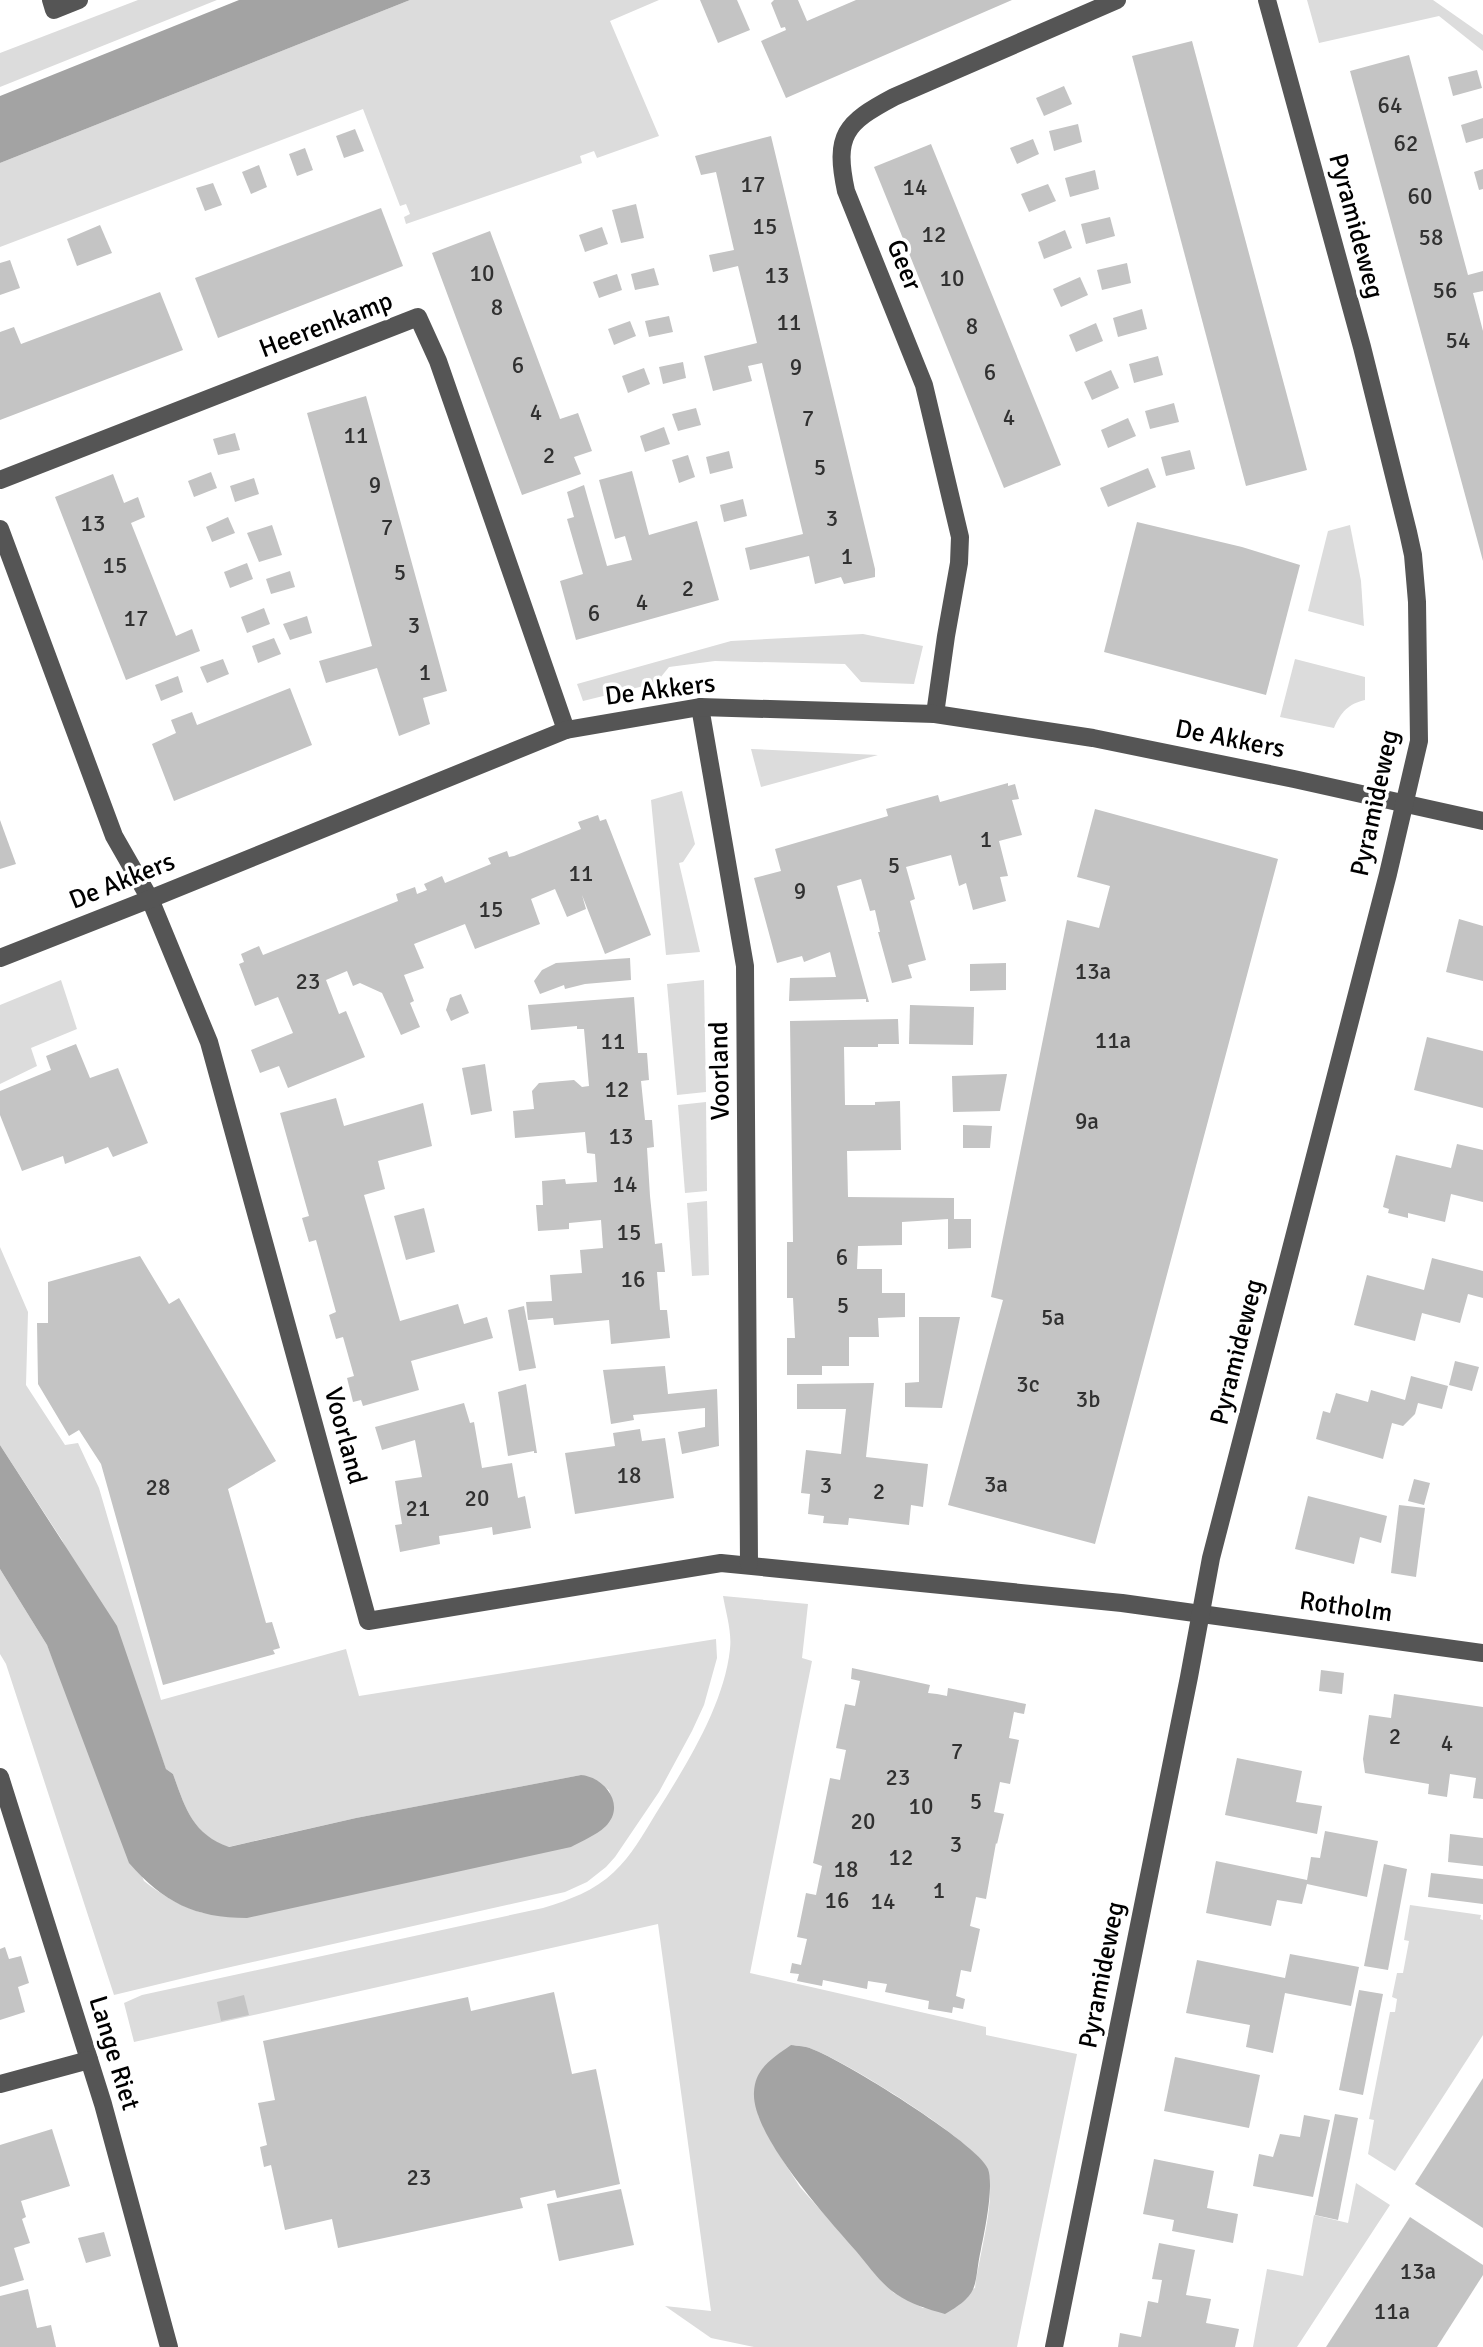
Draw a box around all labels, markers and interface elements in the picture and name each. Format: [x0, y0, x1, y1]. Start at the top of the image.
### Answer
house number: 64 [1378, 91, 1402, 120]
house number: 62 [1394, 129, 1418, 158]
street label: Pyramideweg [1321, 150, 1391, 302]
house number: 17 [741, 170, 765, 199]
house number: 14 [903, 173, 927, 202]
house number: 60 [1408, 182, 1432, 211]
house number: 15 [753, 212, 777, 241]
house number: 12 [922, 220, 946, 249]
house number: 58 [1419, 223, 1443, 252]
street label: Geer [879, 235, 929, 296]
house number: 10 [470, 259, 494, 288]
house number: 13 [765, 261, 789, 290]
house number: 10 [940, 264, 964, 293]
house number: 56 [1433, 276, 1457, 305]
street label: Heerenkamp [255, 285, 397, 365]
house number: 8 [491, 293, 503, 322]
house number: 11 [777, 308, 801, 337]
house number: 8 [966, 312, 978, 341]
house number: 54 [1446, 326, 1470, 355]
house number: 6 [512, 351, 524, 380]
house number: 9 [790, 353, 802, 382]
house number: 6 [984, 358, 996, 387]
house number: 4 [530, 398, 542, 427]
house number: 4 [1003, 403, 1015, 432]
house number: 7 [802, 404, 814, 433]
house number: 11 [344, 421, 368, 450]
house number: 2 [543, 441, 555, 470]
house number: 5 [814, 453, 826, 482]
house number: 9 [369, 471, 381, 500]
house number: 3 [826, 504, 838, 533]
house number: 13 [81, 509, 105, 538]
house number: 7 [381, 513, 393, 542]
house number: 1 [841, 542, 853, 571]
house number: 15 [103, 551, 127, 580]
house number: 5 [394, 558, 406, 587]
house number: 2 [682, 574, 694, 603]
house number: 4 [636, 588, 648, 617]
house number: 6 [588, 599, 600, 628]
house number: 17 [124, 604, 148, 633]
house number: 3 [408, 611, 420, 640]
house number: 1 [419, 658, 431, 687]
street label: De Akkers [603, 667, 717, 713]
street label: De Akkers [1172, 713, 1288, 765]
street label: Pyramideweg [1344, 727, 1406, 879]
house number: 1 [980, 825, 992, 854]
street label: De Akkers [65, 845, 179, 917]
house number: 5 [888, 851, 900, 880]
house number: 11 [569, 859, 593, 888]
house number: 9 [794, 877, 806, 906]
house number: 15 [479, 895, 503, 924]
house number: 13a [1075, 957, 1111, 986]
house number: 23 [296, 967, 320, 996]
street label: Voorland [703, 1021, 737, 1121]
house number: 11a [1095, 1026, 1131, 1055]
house number: 11 [601, 1027, 625, 1056]
house number: 12 [605, 1075, 629, 1104]
house number: 9a [1075, 1107, 1099, 1136]
house number: 13 [609, 1122, 633, 1151]
house number: 14 [613, 1170, 637, 1199]
house number: 15 [617, 1218, 641, 1247]
house number: 6 [836, 1243, 848, 1272]
house number: 16 [621, 1265, 645, 1294]
street label: Pyramideweg [1203, 1276, 1271, 1428]
house number: 5 [837, 1291, 849, 1320]
house number: 5a [1041, 1303, 1065, 1332]
house number: 3c [1016, 1370, 1040, 1399]
street label: Voorland [317, 1384, 373, 1488]
house number: 3b [1076, 1385, 1100, 1414]
house number: 18 [617, 1461, 641, 1490]
house number: 3a [984, 1470, 1008, 1499]
house number: 3 [820, 1471, 832, 1500]
house number: 28 [146, 1473, 170, 1502]
house number: 2 [873, 1477, 885, 1506]
house number: 20 [465, 1484, 489, 1513]
house number: 21 [406, 1494, 430, 1523]
street label: Rotholm [1297, 1585, 1395, 1629]
house number: 2 [1389, 1722, 1401, 1751]
house number: 4 [1441, 1729, 1453, 1758]
house number: 7 [951, 1737, 963, 1766]
house number: 23 [886, 1763, 910, 1792]
house number: 5 [970, 1787, 982, 1816]
house number: 10 [909, 1792, 933, 1821]
house number: 20 [851, 1807, 875, 1836]
house number: 3 [950, 1830, 962, 1859]
house number: 12 [889, 1843, 913, 1872]
house number: 18 [834, 1855, 858, 1884]
house number: 1 [933, 1876, 945, 1905]
house number: 16 [825, 1886, 849, 1915]
house number: 14 [871, 1887, 895, 1916]
street label: Pyramideweg [1072, 1899, 1132, 2051]
street label: Lange Riet [81, 1992, 147, 2114]
house number: 23 [407, 2163, 431, 2192]
house number: 13a [1400, 2257, 1436, 2286]
house number: 11a [1374, 2297, 1410, 2326]

